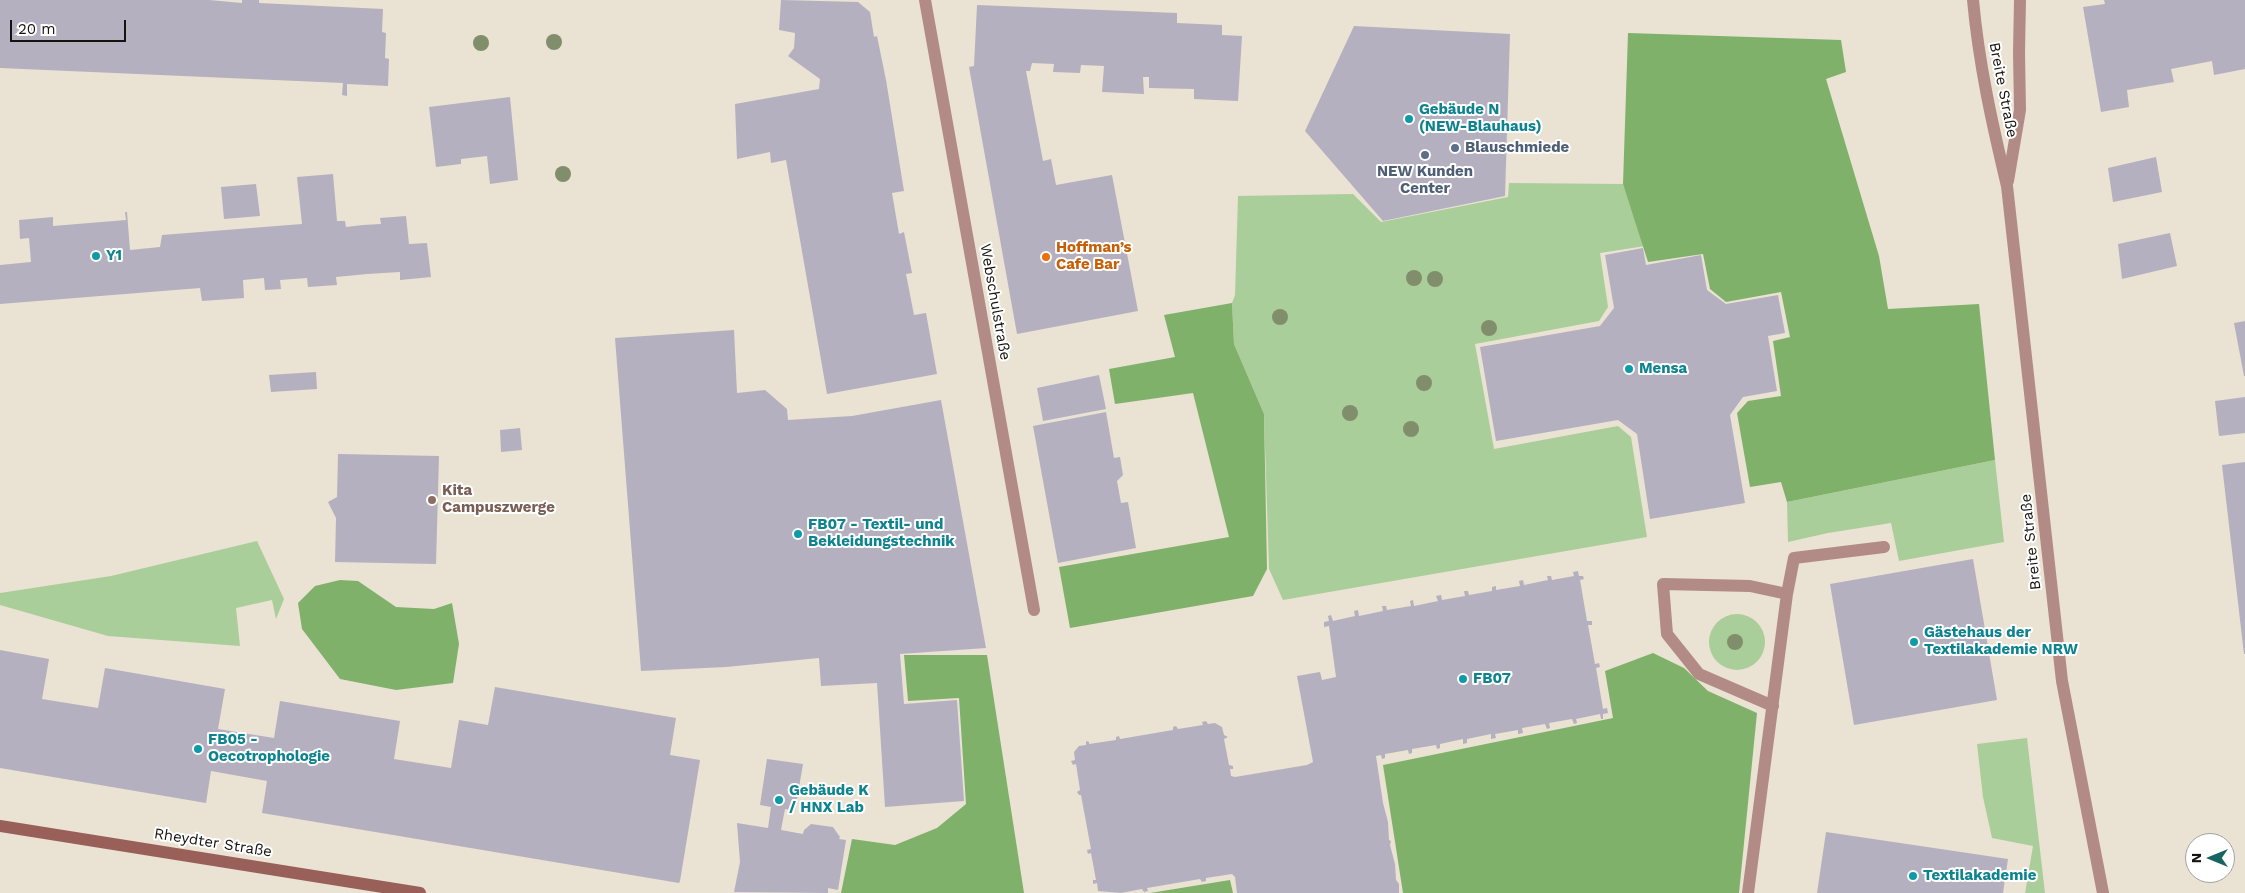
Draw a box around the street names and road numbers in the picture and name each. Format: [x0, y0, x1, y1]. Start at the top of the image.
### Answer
street label: Breite Straße [1985, 41, 2021, 139]
street label: Webschulstraße [976, 242, 1014, 362]
street label: Breite Straße [2017, 493, 2045, 591]
street label: Rheydter Straße [153, 825, 273, 861]

